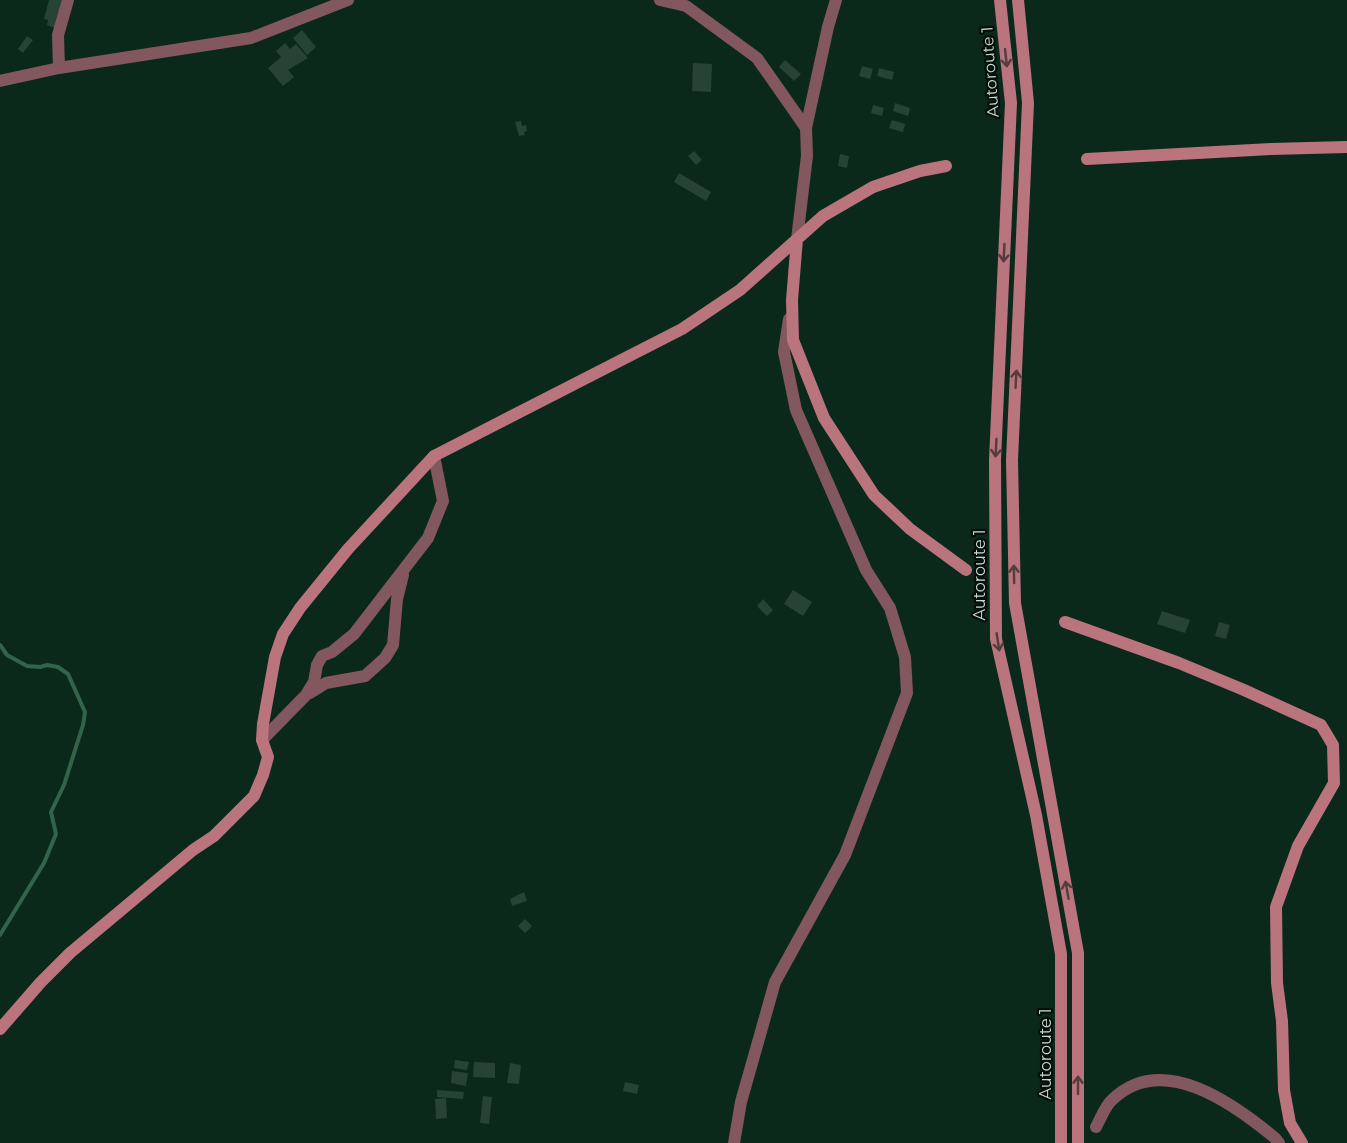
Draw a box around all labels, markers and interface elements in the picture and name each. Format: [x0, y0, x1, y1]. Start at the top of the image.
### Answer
street label: Autoroute 1 [977, 26, 1003, 118]
one-way arrow [1001, 48, 1012, 68]
one-way arrow [999, 242, 1010, 262]
one-way arrow [1010, 370, 1021, 390]
one-way arrow [990, 437, 1001, 457]
street label: Autoroute 1 [970, 529, 989, 621]
one-way arrow [1009, 565, 1020, 585]
one-way arrow [992, 632, 1003, 652]
one-way arrow [1061, 881, 1072, 901]
street label: Autoroute 1 [1036, 1008, 1055, 1100]
one-way arrow [1072, 1075, 1084, 1095]

